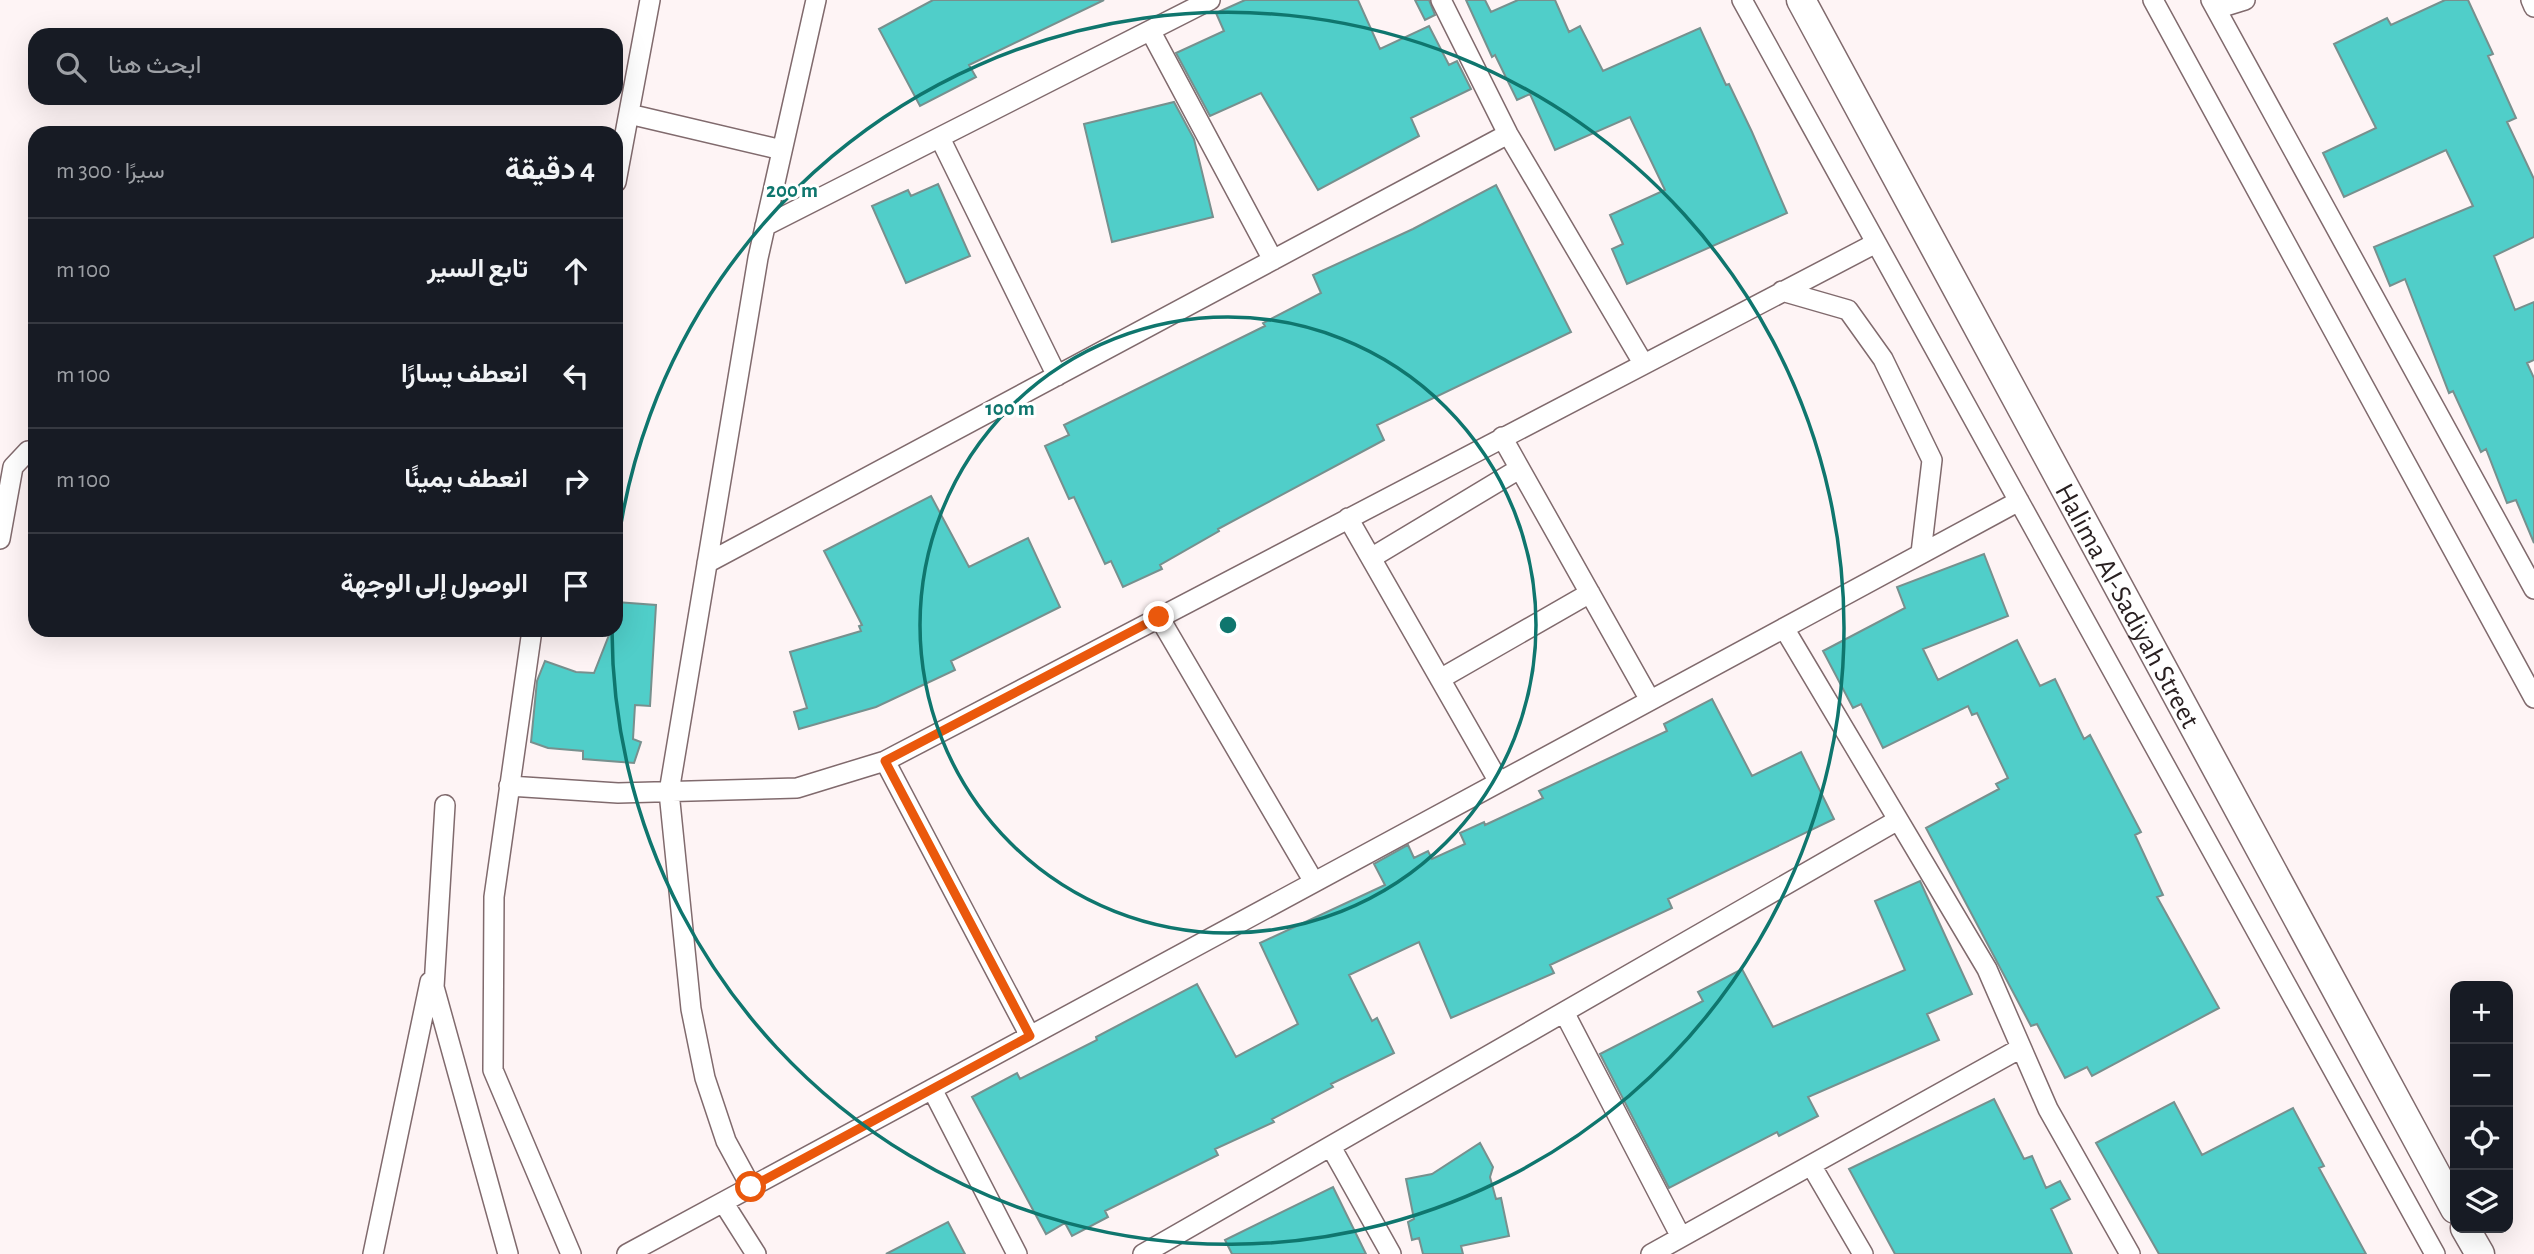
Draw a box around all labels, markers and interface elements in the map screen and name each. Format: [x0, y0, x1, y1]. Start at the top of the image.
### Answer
search box [28, 28, 623, 105]
icon: search [52, 48, 90, 86]
text: ابحث هنا [108, 52, 202, 78]
text: 4 دقيقة [505, 155, 595, 185]
text: سيرًا · 300 m [56, 160, 165, 183]
text: 200 m [766, 180, 818, 201]
icon: ahead [557, 252, 595, 290]
text: تابع السير [427, 256, 528, 282]
text: 100 m [56, 259, 110, 282]
icon: left [557, 357, 595, 395]
text: انعطف يسارًا [401, 361, 528, 387]
text: 100 m [56, 364, 110, 387]
text: 100 m [985, 398, 1035, 419]
icon: right [557, 462, 595, 500]
text: انعطف يمينًا [404, 466, 528, 492]
text: 100 m [56, 469, 110, 492]
street label: Halima Al-Sadiyah Street [2049, 479, 2204, 733]
icon: arrive [557, 567, 595, 605]
text: الوصول إلى الوجهة [340, 571, 528, 597]
route end [1143, 601, 1174, 632]
centre of rings [1216, 613, 1240, 637]
map controls [2450, 981, 2513, 1233]
button: + [2450, 981, 2513, 1044]
button: − [2450, 1044, 2513, 1107]
button: locate [2450, 1107, 2513, 1170]
button: layers [2450, 1170, 2513, 1233]
route start [735, 1171, 766, 1202]

